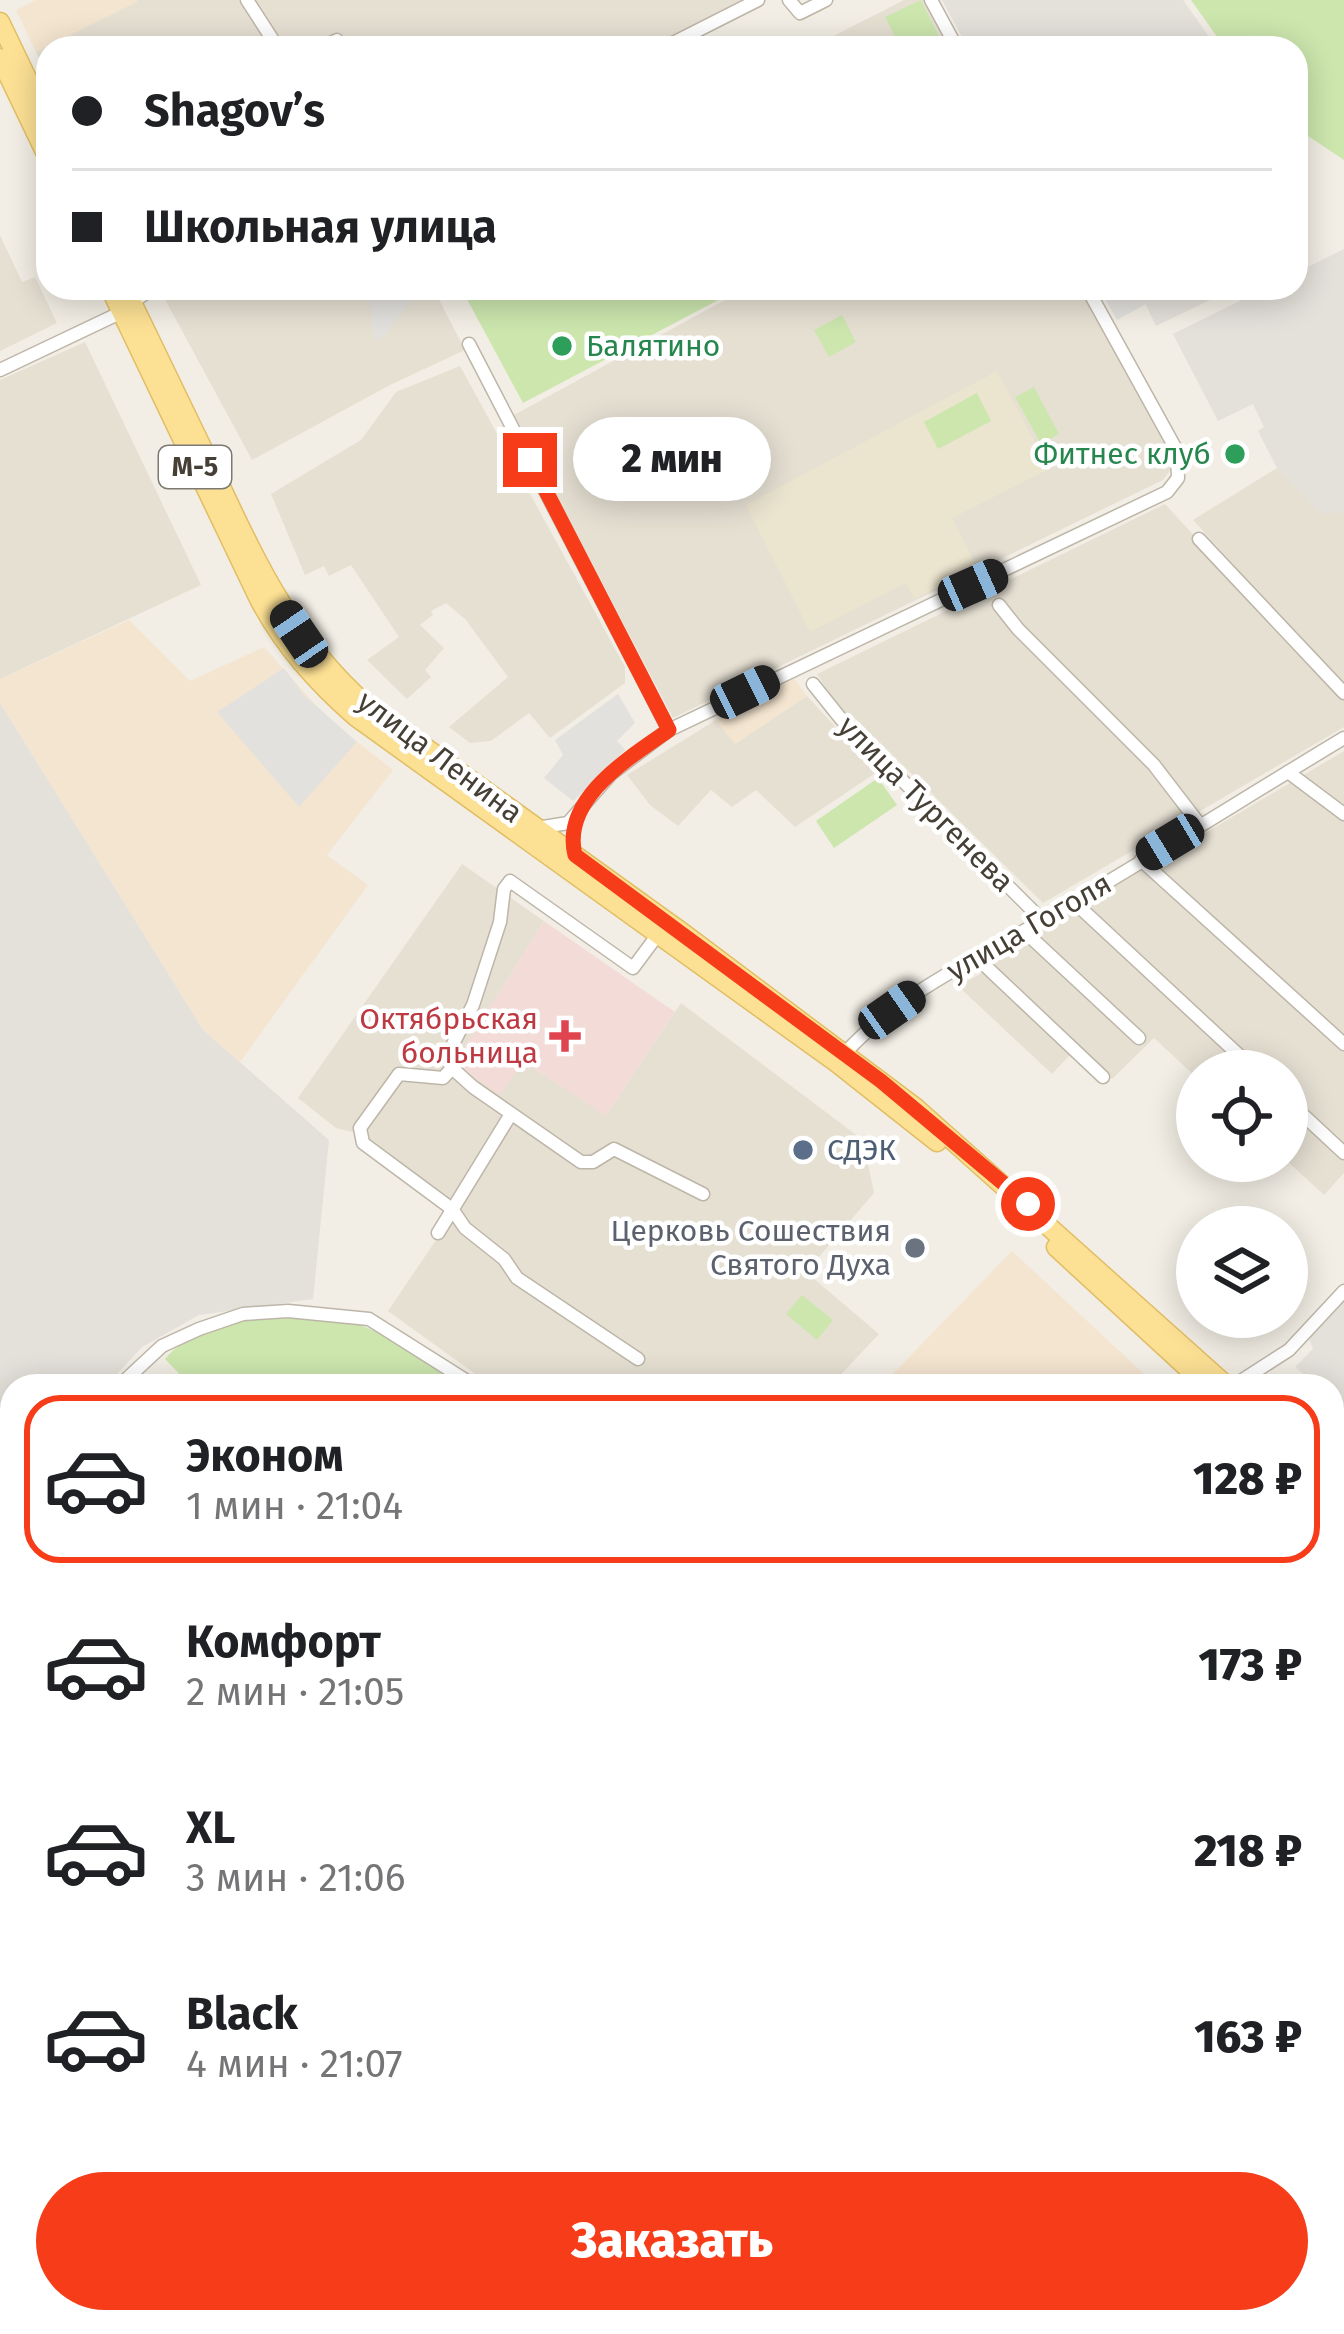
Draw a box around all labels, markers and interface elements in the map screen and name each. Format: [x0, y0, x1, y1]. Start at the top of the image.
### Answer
text: Shagov’s [144, 84, 325, 138]
text: Школьная улица [144, 200, 497, 254]
place label: Балятино [586, 328, 720, 364]
marker: Балятино [549, 333, 575, 359]
callout: 2 мин [572, 418, 770, 502]
route end [503, 433, 557, 487]
text: 2 мин [621, 436, 723, 482]
place label: Фитнес клуб [1033, 436, 1211, 472]
marker: Фитнес клуб [1222, 441, 1248, 467]
road number: М-5 [159, 446, 231, 488]
car [933, 554, 1013, 616]
car [264, 594, 334, 674]
car [705, 660, 785, 724]
street label: улица Ленина [350, 683, 530, 831]
street label: улица Тургенева [831, 709, 1021, 899]
car [1130, 808, 1210, 876]
street label: улица Гоголя [940, 865, 1118, 989]
car [852, 975, 932, 1045]
place label: Октябрьская больница [359, 1001, 538, 1071]
marker: Октябрьская больница [549, 1020, 581, 1052]
map controls [1176, 1050, 1308, 1338]
button: locate [1176, 1050, 1308, 1182]
place label: СДЭК [827, 1132, 896, 1168]
marker: СДЭК [790, 1137, 816, 1163]
route start [1001, 1177, 1055, 1231]
button: layers [1176, 1206, 1308, 1338]
place label: Церковь Сошествия Святого Духа [610, 1213, 891, 1283]
marker: Церковь Сошествия Святого Духа [902, 1235, 928, 1261]
icon: car [42, 1425, 150, 1533]
text: Эконом [186, 1429, 344, 1483]
text: 128 ₽ [1193, 1452, 1302, 1506]
text: 1 мин · 21:04 [186, 1483, 403, 1529]
icon: car [42, 1611, 150, 1719]
text: Комфорт [186, 1615, 381, 1669]
text: 173 ₽ [1198, 1638, 1302, 1692]
text: 2 мин · 21:05 [186, 1669, 404, 1715]
icon: car [42, 1797, 150, 1905]
text: XL [186, 1801, 235, 1855]
text: 218 ₽ [1194, 1824, 1302, 1878]
text: 3 мин · 21:06 [186, 1855, 406, 1901]
icon: car [42, 1983, 150, 2091]
text: Black [186, 1987, 298, 2041]
text: 163 ₽ [1194, 2010, 1302, 2064]
text: 4 мин · 21:07 [186, 2041, 403, 2087]
button: Заказать [36, 2172, 1308, 2310]

